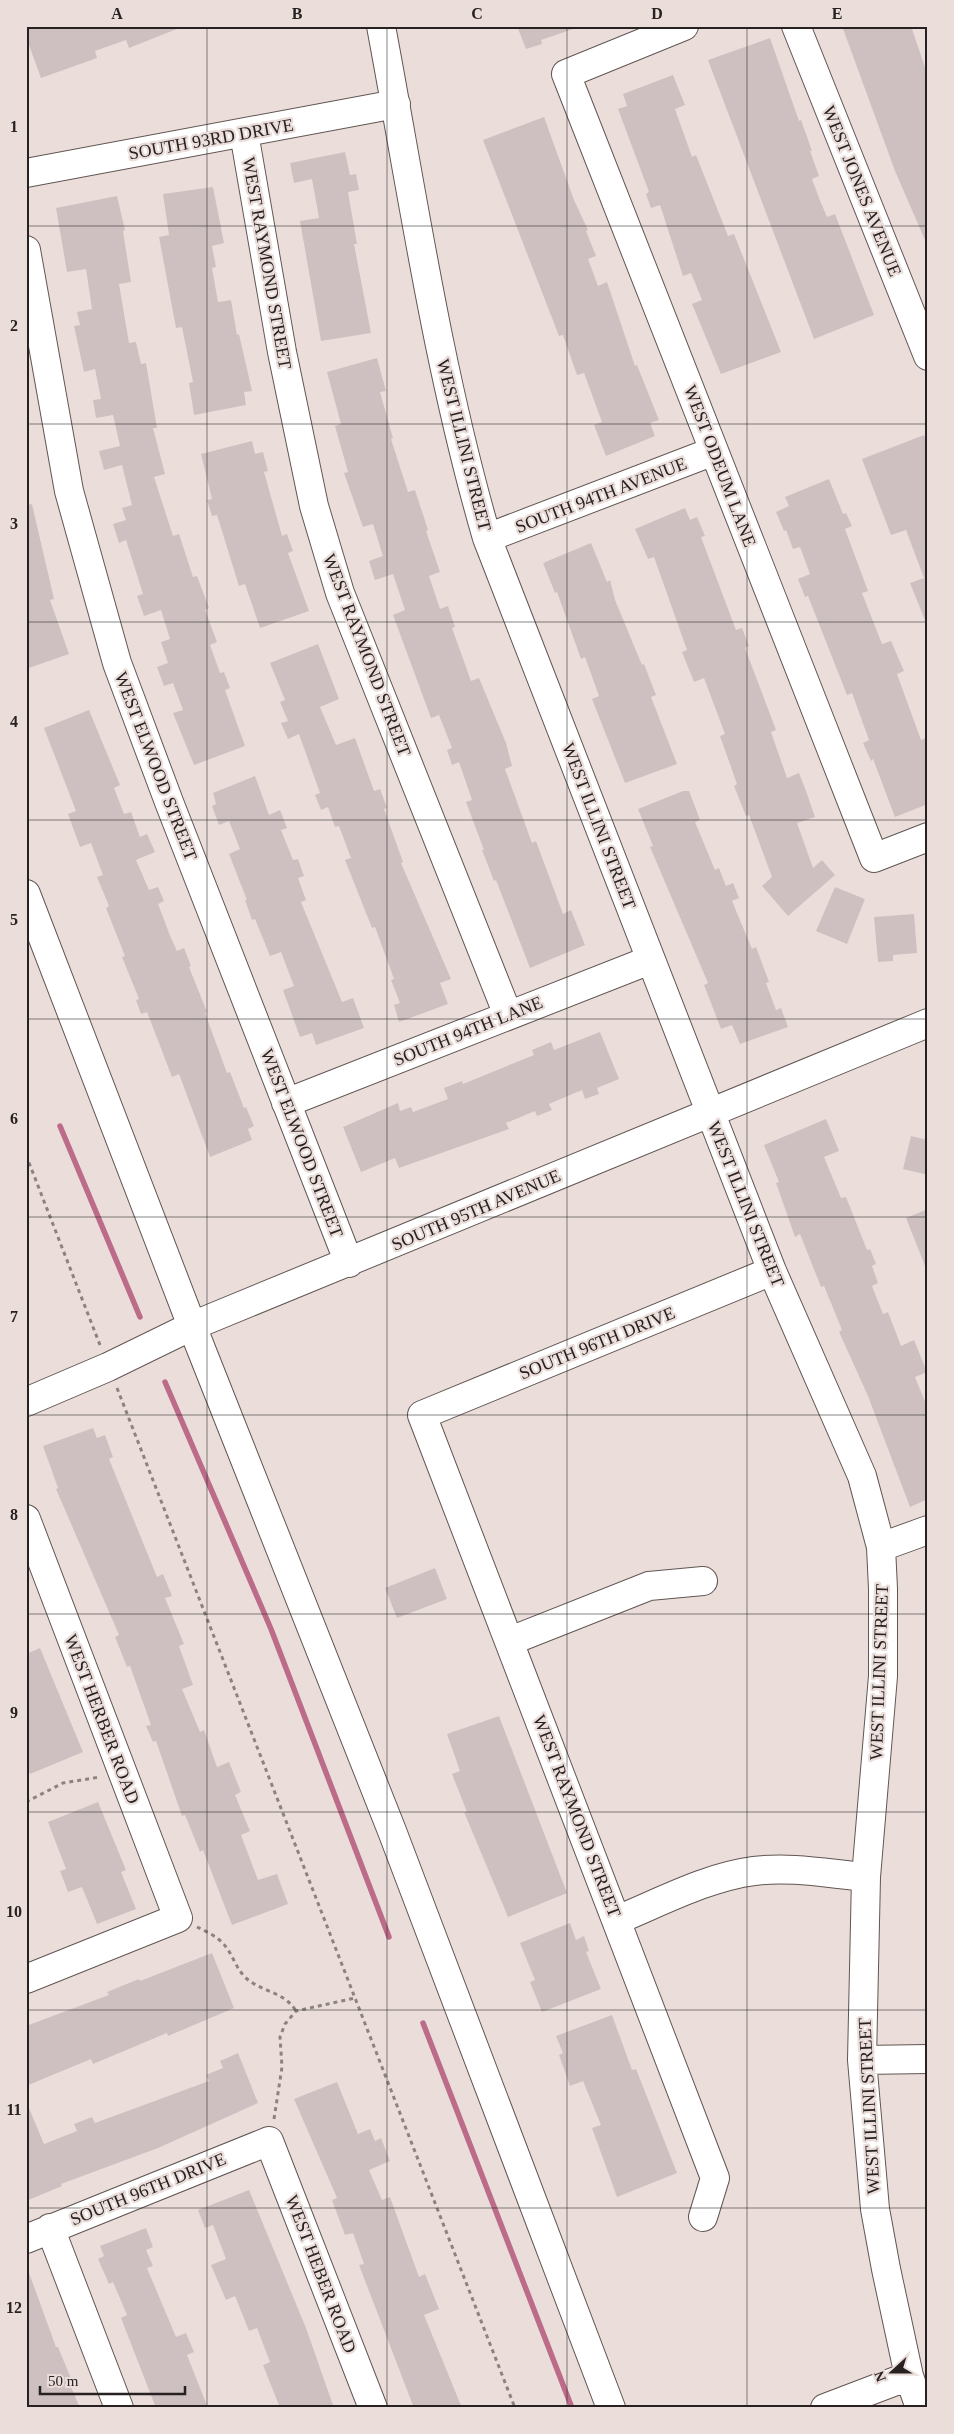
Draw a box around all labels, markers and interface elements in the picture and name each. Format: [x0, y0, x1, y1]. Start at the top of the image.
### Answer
text: A [111, 5, 123, 22]
text: B [292, 5, 303, 22]
text: C [471, 5, 483, 22]
text: D [651, 5, 663, 22]
text: E [832, 5, 842, 22]
street label: WEST JONES AVENUE [819, 103, 905, 279]
street label: SOUTH 93RD DRIVE [127, 115, 295, 163]
text: 1 [10, 118, 18, 135]
street label: WEST RAYMOND STREET [238, 155, 296, 371]
text: 2 [10, 317, 18, 334]
street label: WEST ILLINI STREET [433, 357, 495, 533]
street label: WEST ODEUM LANE [680, 382, 760, 550]
street label: SOUTH 94TH AVENUE [513, 453, 689, 537]
text: 3 [10, 515, 18, 532]
street label: WEST RAYMOND STREET [319, 551, 415, 759]
street label: WEST ELWOOD STREET [111, 669, 201, 863]
text: 4 [10, 713, 18, 730]
street label: WEST ILLINI STREET [558, 740, 640, 912]
text: 5 [10, 911, 18, 928]
street label: SOUTH 94TH LANE [391, 992, 545, 1070]
street label: WEST ELWOOD STREET [257, 1046, 347, 1240]
text: 6 [10, 1110, 18, 1127]
street label: WEST ILLINI STREET [704, 1118, 788, 1290]
street label: SOUTH 95TH AVENUE [388, 1165, 564, 1255]
street label: SOUTH 96TH DRIVE [516, 1303, 678, 1383]
text: 7 [10, 1308, 18, 1325]
text: 8 [10, 1506, 18, 1523]
street label: WEST ILLINI STREET [866, 1583, 892, 1761]
street label: WEST HERBER ROAD [60, 1632, 144, 1806]
text: 9 [10, 1704, 18, 1721]
street label: WEST RAYMOND STREET [529, 1712, 625, 1920]
text: 10 [6, 1903, 22, 1920]
street label: WEST ILLINI STREET [854, 2017, 884, 2195]
text: 11 [6, 2101, 22, 2118]
street label: SOUTH 96TH DRIVE [67, 2149, 229, 2229]
street label: WEST HEBER ROAD [282, 2192, 360, 2356]
text: 12 [6, 2299, 22, 2316]
north arrow [866, 2346, 916, 2396]
scale bar [40, 2364, 185, 2396]
text: N [872, 2369, 889, 2384]
text: 50 m [48, 2373, 79, 2389]

